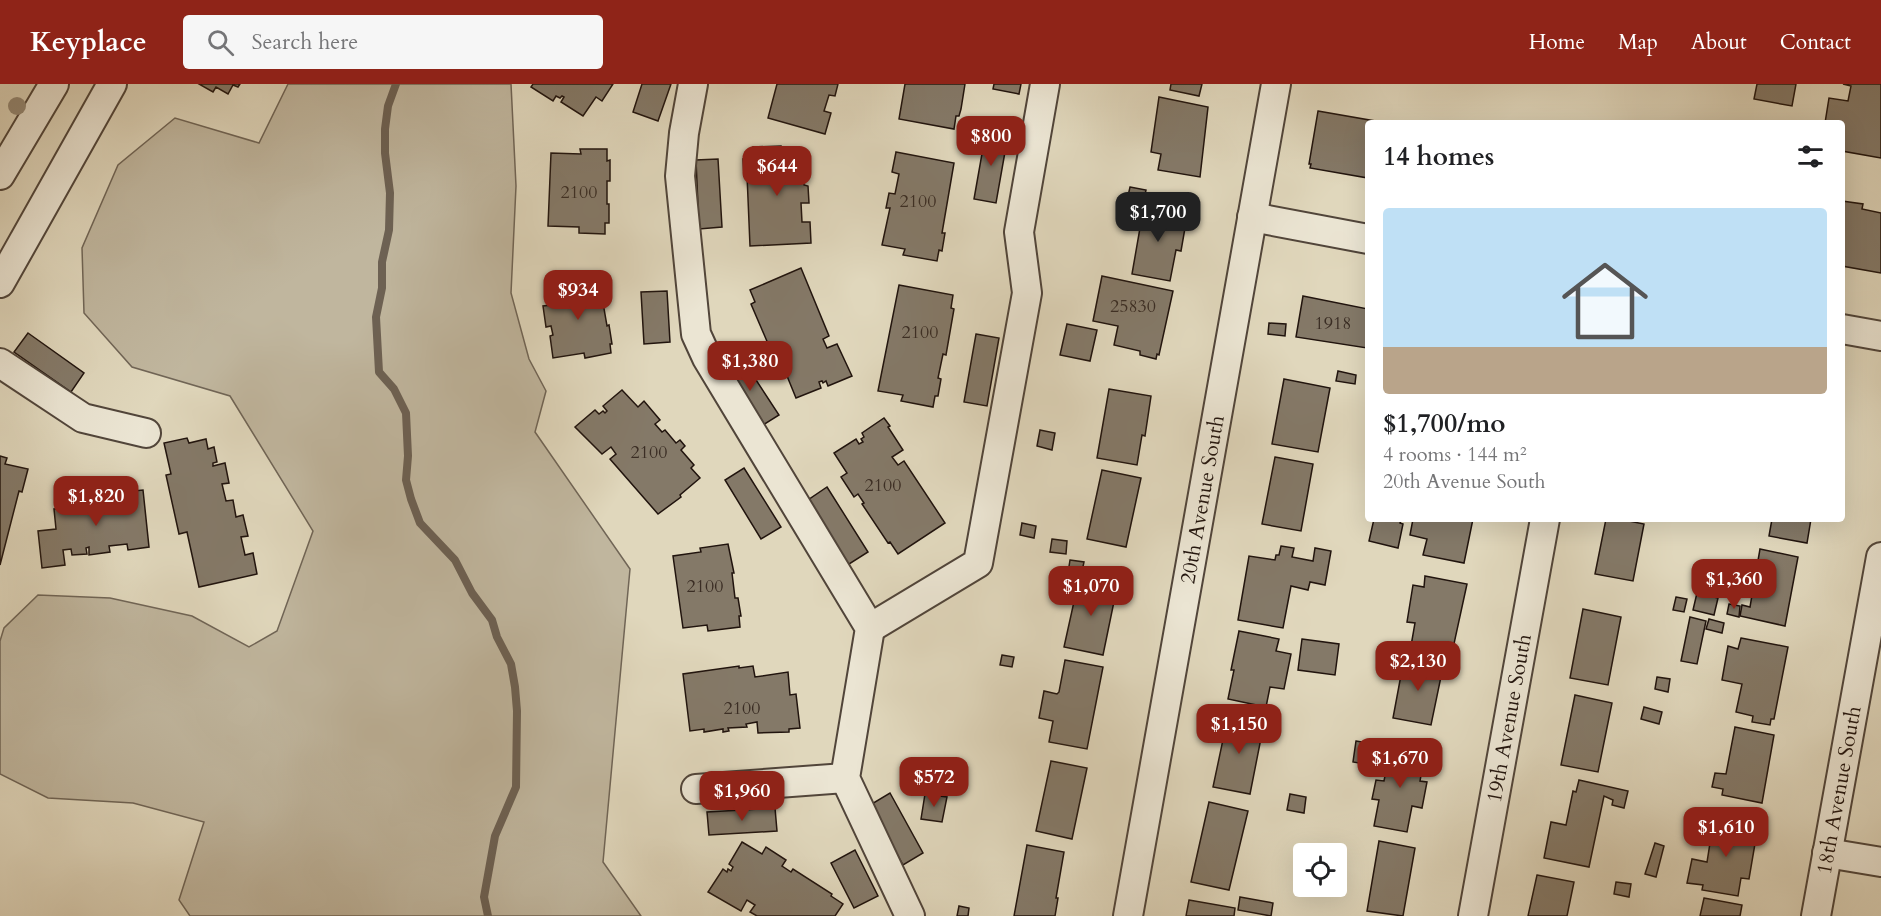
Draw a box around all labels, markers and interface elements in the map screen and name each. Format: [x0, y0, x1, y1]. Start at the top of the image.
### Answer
search box [183, 15, 603, 69]
text: Keyplace [30, 23, 147, 61]
icon: search [204, 26, 237, 59]
text: Search here [252, 27, 358, 57]
text: Home [1529, 28, 1585, 57]
text: Map [1618, 28, 1658, 57]
text: About [1691, 28, 1747, 57]
text: Contact [1780, 28, 1851, 57]
pin: $800 [955, 116, 1027, 167]
text: $800 [971, 122, 1011, 149]
text: 14 homes [1383, 139, 1494, 174]
icon: filters [1794, 140, 1827, 173]
pin: $644 [741, 146, 813, 197]
text: $644 [757, 152, 797, 179]
house number: 2100 [561, 180, 597, 205]
house number: 2100 [900, 189, 936, 214]
pin: $1,700 [1109, 192, 1207, 243]
text: $1,700 [1129, 198, 1187, 225]
icon: home [1551, 247, 1659, 355]
pin: $934 [542, 270, 614, 321]
text: $934 [558, 276, 598, 303]
house number: 25830 [1110, 294, 1156, 319]
house number: 1918 [1315, 311, 1351, 336]
house number: 2100 [902, 320, 938, 345]
pin: $1,380 [701, 341, 799, 392]
text: $1,380 [721, 347, 779, 374]
text: $1,700/mo [1383, 406, 1506, 441]
street label: 20th Avenue South [1173, 413, 1232, 586]
house number: 2100 [631, 440, 667, 465]
text: 4 rooms · 144 m² [1383, 441, 1527, 468]
text: 20th Avenue South [1383, 468, 1545, 495]
house number: 2100 [865, 473, 901, 498]
pin: $1,820 [47, 476, 145, 527]
text: $1,820 [67, 482, 125, 509]
pin: $1,360 [1685, 559, 1783, 610]
text: $1,360 [1705, 565, 1763, 592]
pin: $1,070 [1042, 566, 1140, 617]
text: $1,070 [1062, 572, 1120, 599]
house number: 2100 [687, 574, 723, 599]
street label: 19th Avenue South [1480, 631, 1539, 805]
pin: $2,130 [1369, 641, 1467, 692]
text: $2,130 [1389, 647, 1447, 674]
house number: 2100 [724, 696, 760, 721]
street label: 18th Avenue South [1810, 703, 1869, 877]
pin: $1,150 [1190, 704, 1288, 755]
text: $1,150 [1210, 710, 1268, 737]
pin: $1,670 [1351, 738, 1449, 789]
text: $1,670 [1371, 744, 1429, 771]
pin: $572 [898, 757, 970, 808]
text: $572 [914, 763, 954, 790]
pin: $1,960 [693, 771, 791, 822]
text: $1,960 [713, 777, 771, 804]
pin: $1,610 [1677, 807, 1775, 858]
text: $1,610 [1697, 813, 1755, 840]
map controls [1293, 843, 1347, 897]
button: locate [1293, 843, 1347, 897]

